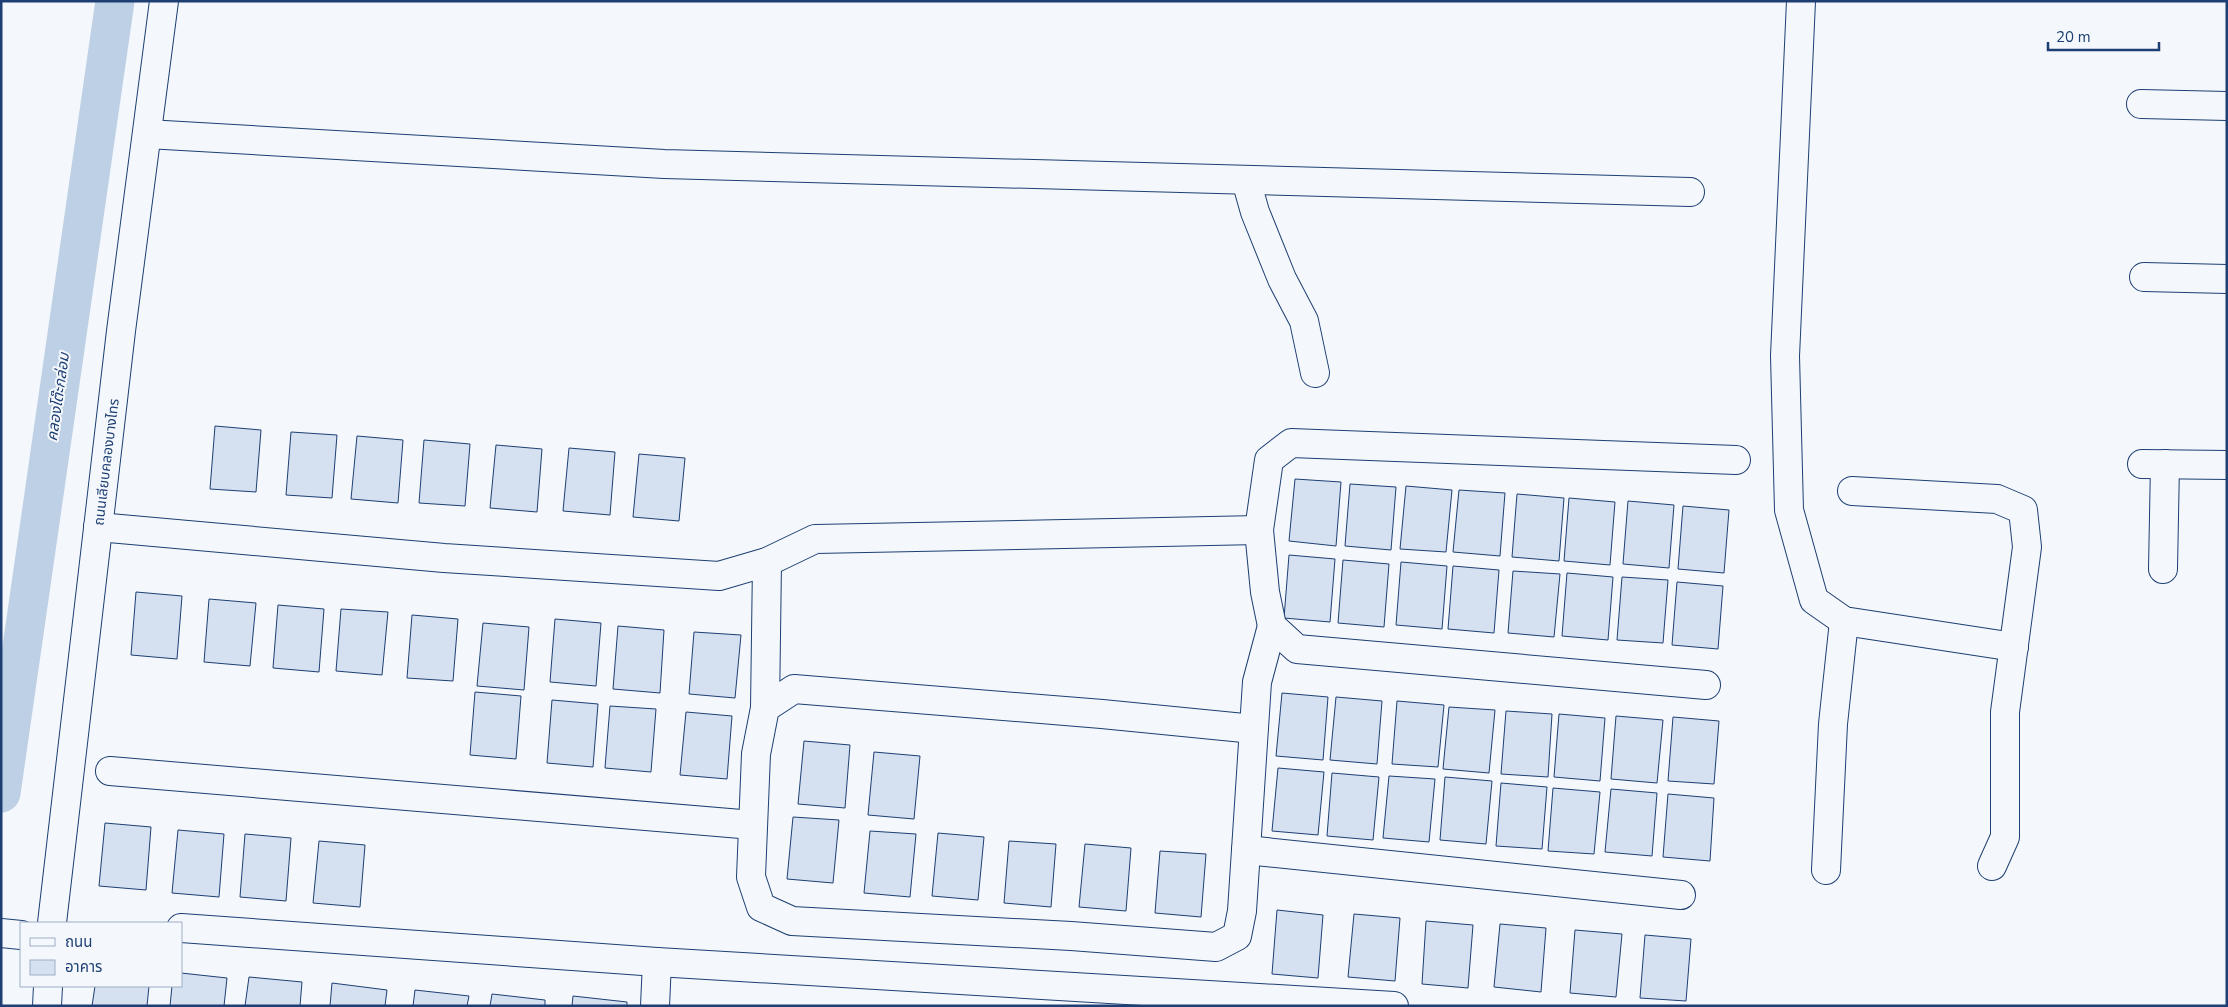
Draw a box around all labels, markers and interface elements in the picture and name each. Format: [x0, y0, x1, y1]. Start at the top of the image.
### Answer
scale bar [2048, 20, 2159, 52]
text: 20 m [2056, 27, 2091, 47]
water label: คลองโต๊ะกล่อม [42, 350, 74, 442]
street label: ถนนเลียบคลองบางไทร [89, 397, 124, 527]
legend [20, 922, 182, 987]
text: ถนน [65, 932, 92, 952]
text: อาคาร [65, 957, 102, 977]

